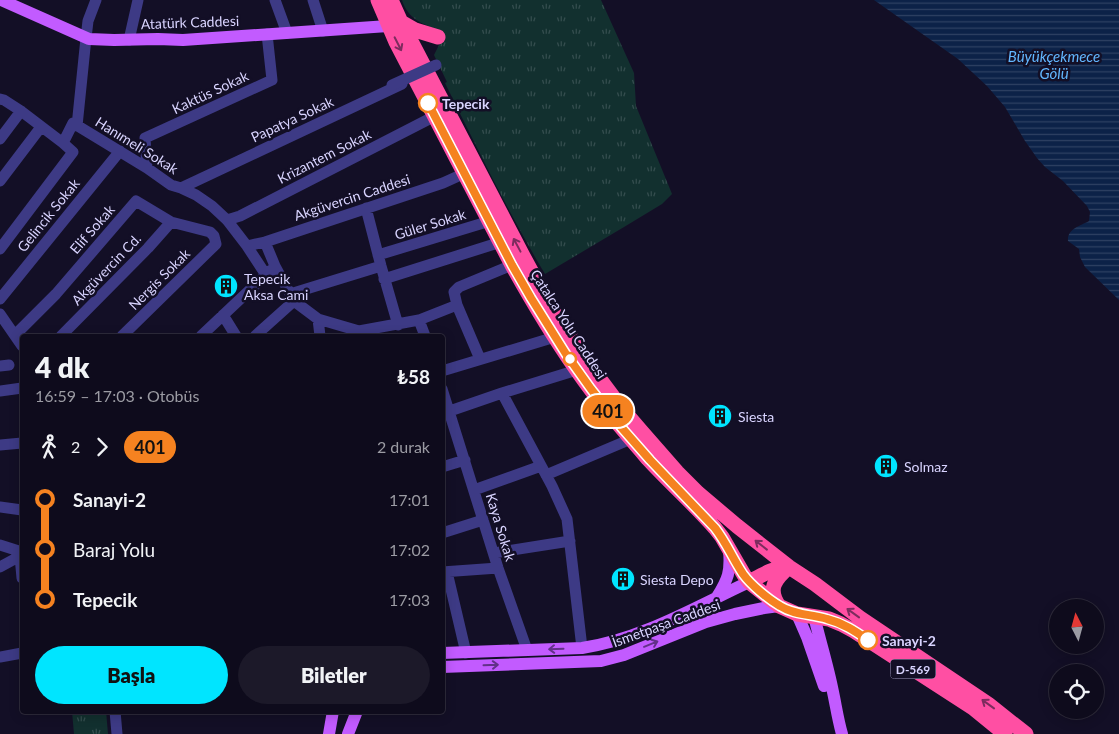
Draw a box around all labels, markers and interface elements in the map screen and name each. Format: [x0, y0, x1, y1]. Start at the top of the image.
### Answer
street label: Atatürk Caddesi [141, 12, 239, 32]
one-way arrow [393, 37, 403, 52]
water label: Büyükçekmece Gölü [1008, 47, 1100, 82]
street label: Kaktüs Sokak [169, 67, 252, 117]
street label: Papatya Sokak [248, 92, 337, 146]
marker: Tepecik [418, 93, 438, 113]
place label: Tepecik [442, 95, 490, 112]
street label: Hanımeli Sokak [92, 113, 182, 178]
street label: Krizantem Sokak [274, 125, 374, 187]
street label: Akgüvercin Caddesi [292, 170, 412, 224]
street label: Gelincik Sokak [13, 174, 83, 255]
street label: Elif Sokak [66, 200, 119, 257]
street label: Güler Sokak [392, 205, 469, 243]
street label: Akgüvercin Cd. [68, 230, 144, 308]
one-way arrow [512, 238, 522, 253]
street label: Nergis Sokak [125, 244, 194, 313]
street label: Çatalca Yolu Caddesi [527, 266, 611, 382]
place label: Tepecik Aksa Cami [244, 270, 308, 303]
building icon: Tepecik Aksa Cami [213, 273, 239, 299]
text: 4 dk [35, 350, 89, 384]
unlabelled marker [563, 352, 577, 366]
text: ₺58 [397, 365, 430, 388]
text: 16:59 – 17:03 · Otobüs [35, 386, 199, 405]
line badge: 401 [579, 395, 637, 427]
text: 401 [592, 400, 624, 422]
building icon: Siesta [707, 403, 733, 429]
place label: Siesta [738, 408, 774, 425]
icon: walk [35, 433, 63, 461]
icon: forward [88, 433, 116, 461]
text: 401 [134, 436, 166, 458]
text: 2 [71, 437, 80, 456]
text: 2 durak [377, 437, 430, 456]
building icon: Solmaz [873, 453, 899, 479]
place label: Solmaz [904, 458, 948, 475]
text: Sanayi-2 [73, 488, 146, 511]
text: 17:01 [389, 490, 430, 509]
street label: Kaya Sokak [483, 491, 520, 564]
text: Baraj Yolu [73, 538, 155, 561]
text: 17:02 [389, 540, 430, 559]
one-way arrow [755, 540, 768, 551]
building icon: Siesta Depo [610, 566, 636, 592]
place label: Siesta Depo [640, 571, 714, 588]
text: Tepecik [73, 588, 137, 611]
text: 17:03 [389, 590, 430, 609]
street label: İsmetpaşa Caddesi [610, 596, 722, 650]
north arrow [1049, 599, 1104, 654]
map controls [1049, 599, 1104, 719]
one-way arrow [847, 607, 860, 618]
marker: Sanayi-2 [858, 630, 878, 650]
place label: Sanayi-2 [882, 632, 936, 649]
one-way arrow [643, 639, 658, 649]
one-way arrow [548, 644, 564, 654]
button: Başla [35, 646, 228, 704]
button: Biletler [238, 646, 430, 704]
one-way arrow [482, 660, 499, 670]
road number: D-569 [890, 660, 936, 679]
button: locate [1049, 664, 1104, 719]
one-way arrow [982, 698, 995, 709]

